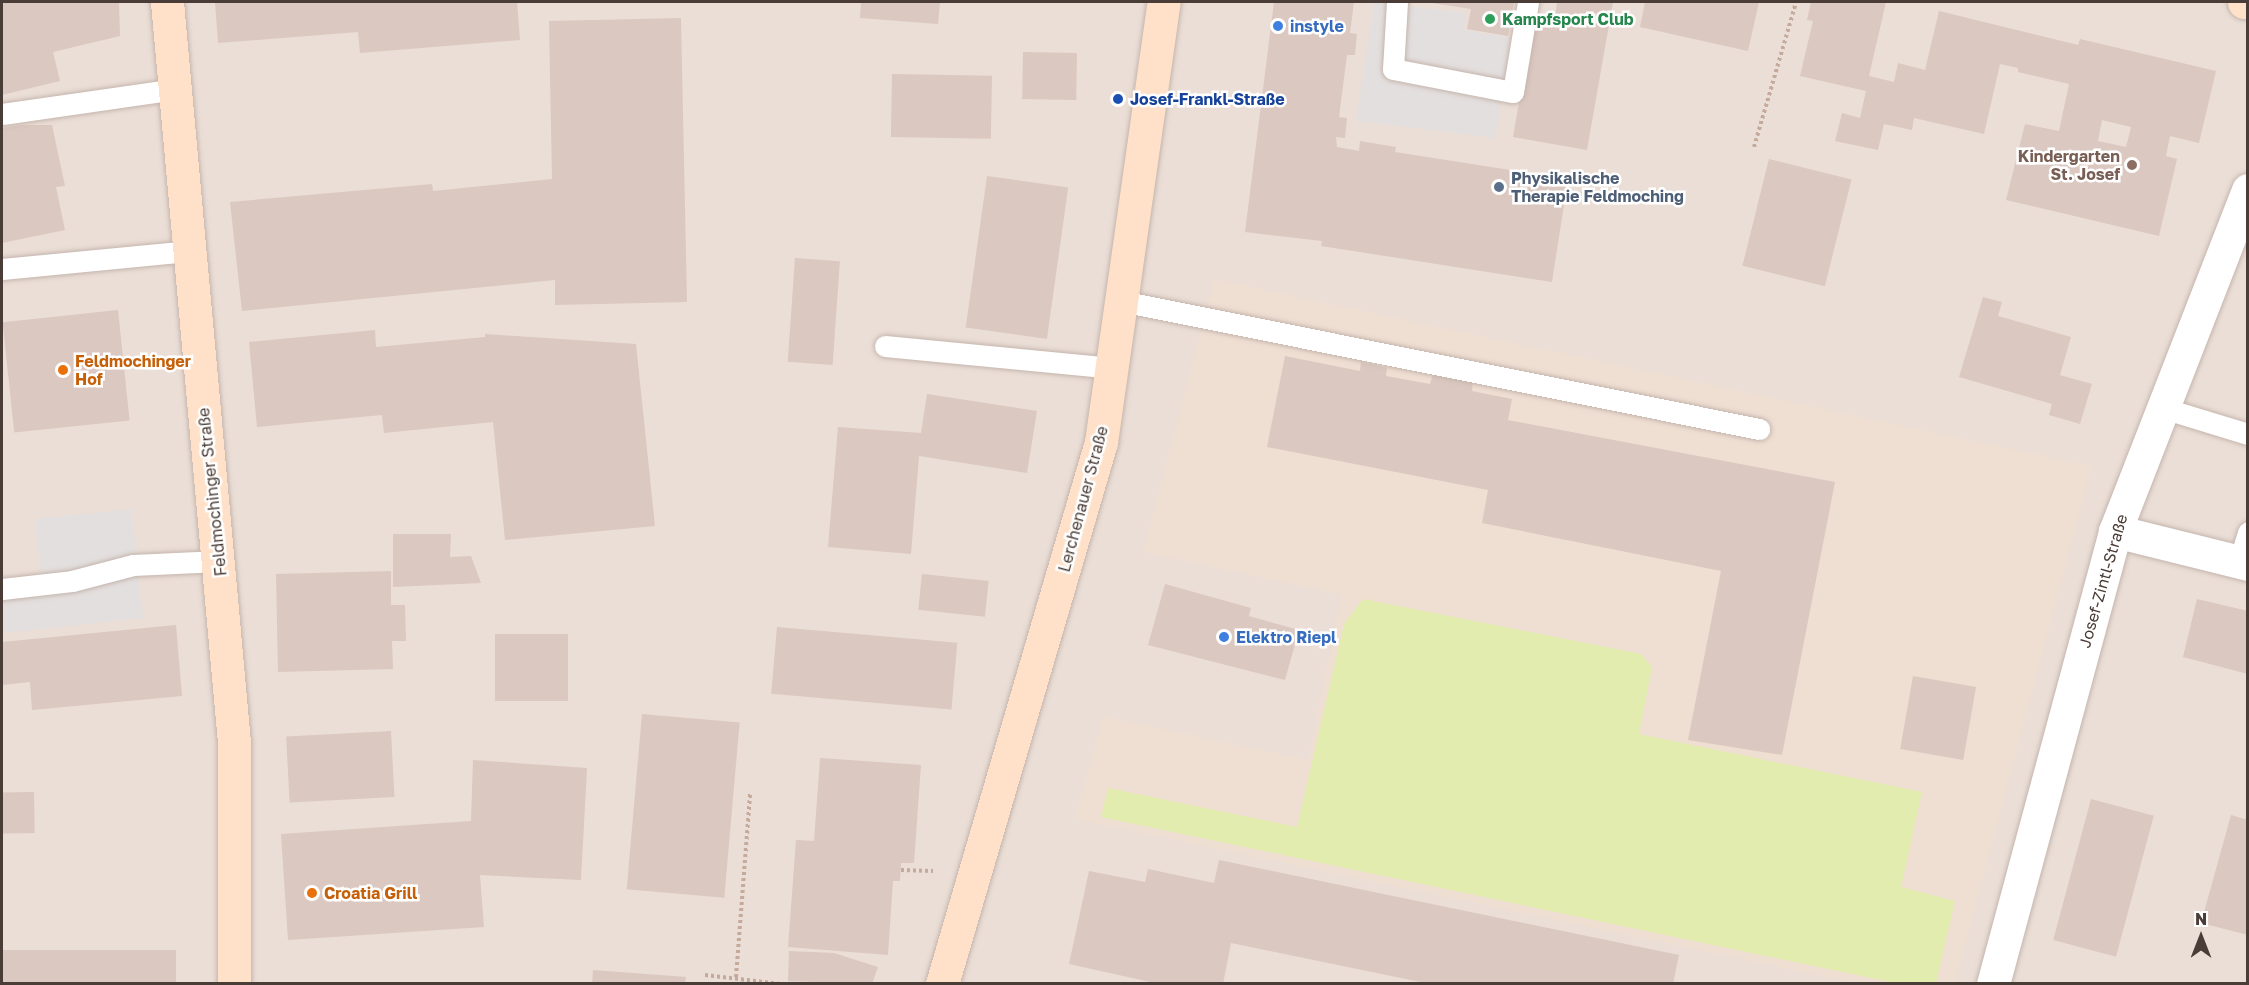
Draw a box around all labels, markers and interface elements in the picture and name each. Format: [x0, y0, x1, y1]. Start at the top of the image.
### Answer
place label: Kampfsport Club [1502, 9, 1634, 29]
marker: Kampfsport Club [1483, 12, 1497, 26]
place label: instyle [1290, 16, 1344, 36]
marker: instyle [1271, 19, 1285, 33]
place label: Josef-Frankl-Straße [1130, 89, 1285, 109]
marker: Josef-Frankl-Straße [1111, 92, 1125, 106]
place label: Kindergarten St. Josef [2018, 146, 2120, 184]
marker: Kindergarten St. Josef [2125, 158, 2139, 172]
place label: Physikalische Therapie Feldmoching [1511, 168, 1684, 206]
marker: Physikalische Therapie Feldmoching [1492, 180, 1506, 194]
place label: Feldmochinger Hof [75, 351, 191, 389]
marker: Feldmochinger Hof [56, 363, 70, 377]
street label: Feldmochinger Straße [194, 407, 230, 577]
street label: Lerchenauer Straße [1054, 424, 1112, 574]
street label: Josef-Zintl-Straße [2075, 512, 2131, 650]
place label: Elektro Riepl [1236, 627, 1336, 647]
marker: Elektro Riepl [1217, 630, 1231, 644]
place label: Croatia Grill [324, 883, 417, 903]
marker: Croatia Grill [305, 886, 319, 900]
north arrow [2171, 907, 2231, 967]
text: N [2195, 909, 2207, 929]

